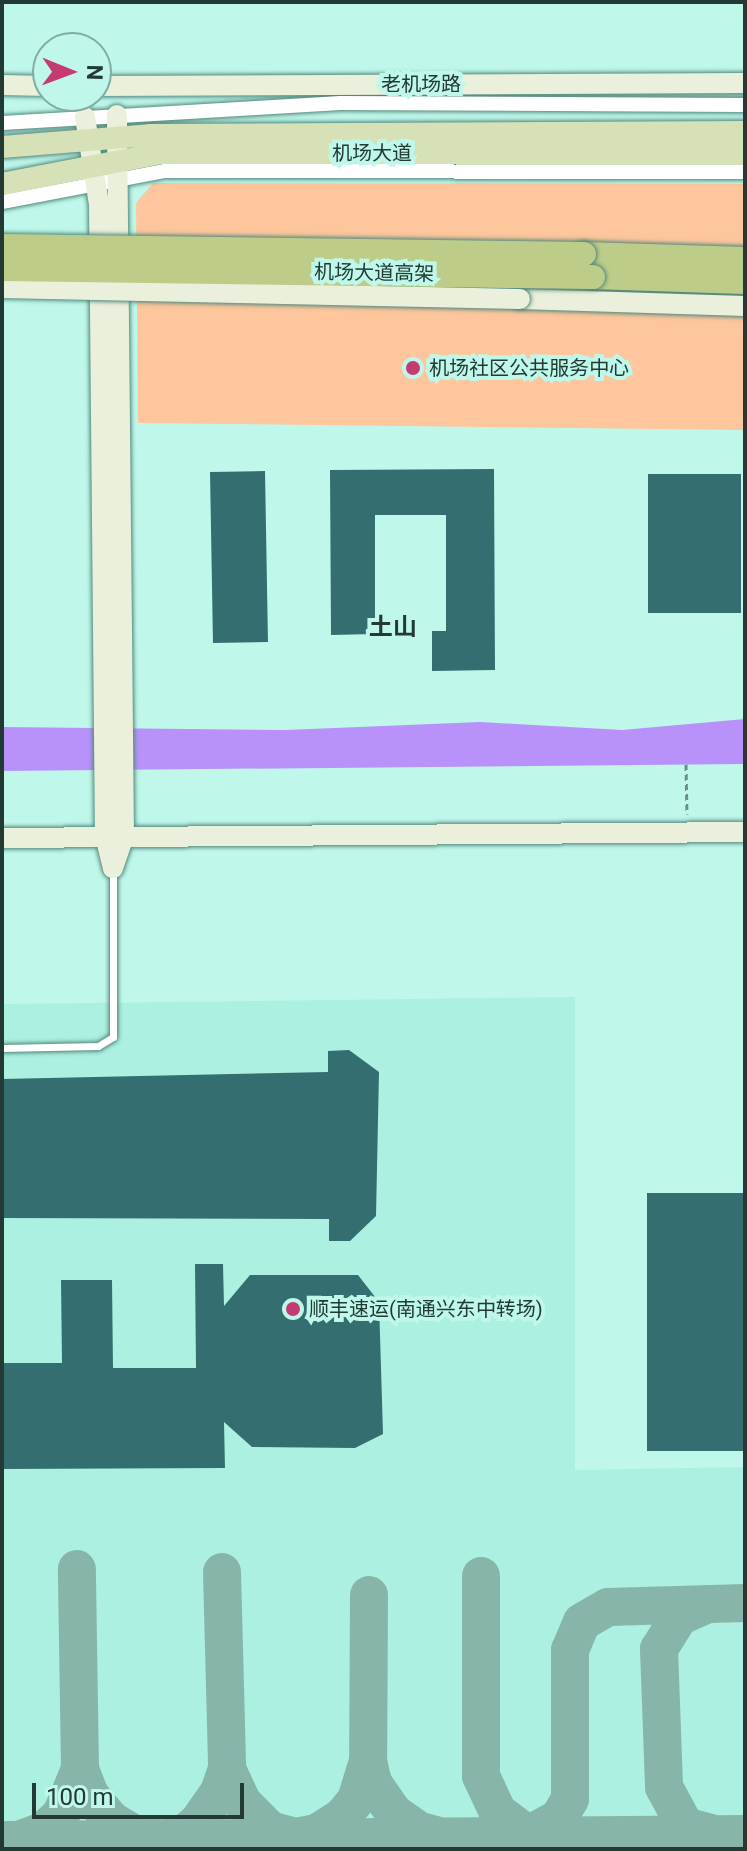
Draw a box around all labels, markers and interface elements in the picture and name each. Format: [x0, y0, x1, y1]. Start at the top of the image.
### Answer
north arrow [32, 32, 112, 112]
text: N [82, 64, 107, 80]
street label: 老机场路 [381, 72, 461, 96]
street label: 机场大道 [332, 141, 412, 165]
street label: 机场大道高架 [314, 260, 434, 286]
place label: 机场社区公共服务中心 [429, 356, 629, 380]
marker: 机场社区公共服务中心 [404, 359, 422, 377]
district label: 土山 [369, 614, 417, 642]
place label: 顺丰速运(南通兴东中转场) [309, 1297, 543, 1321]
marker: 顺丰速运(南通兴东中转场) [284, 1300, 302, 1318]
scale bar [36, 1767, 248, 1817]
text: 100 m [46, 1783, 113, 1811]

